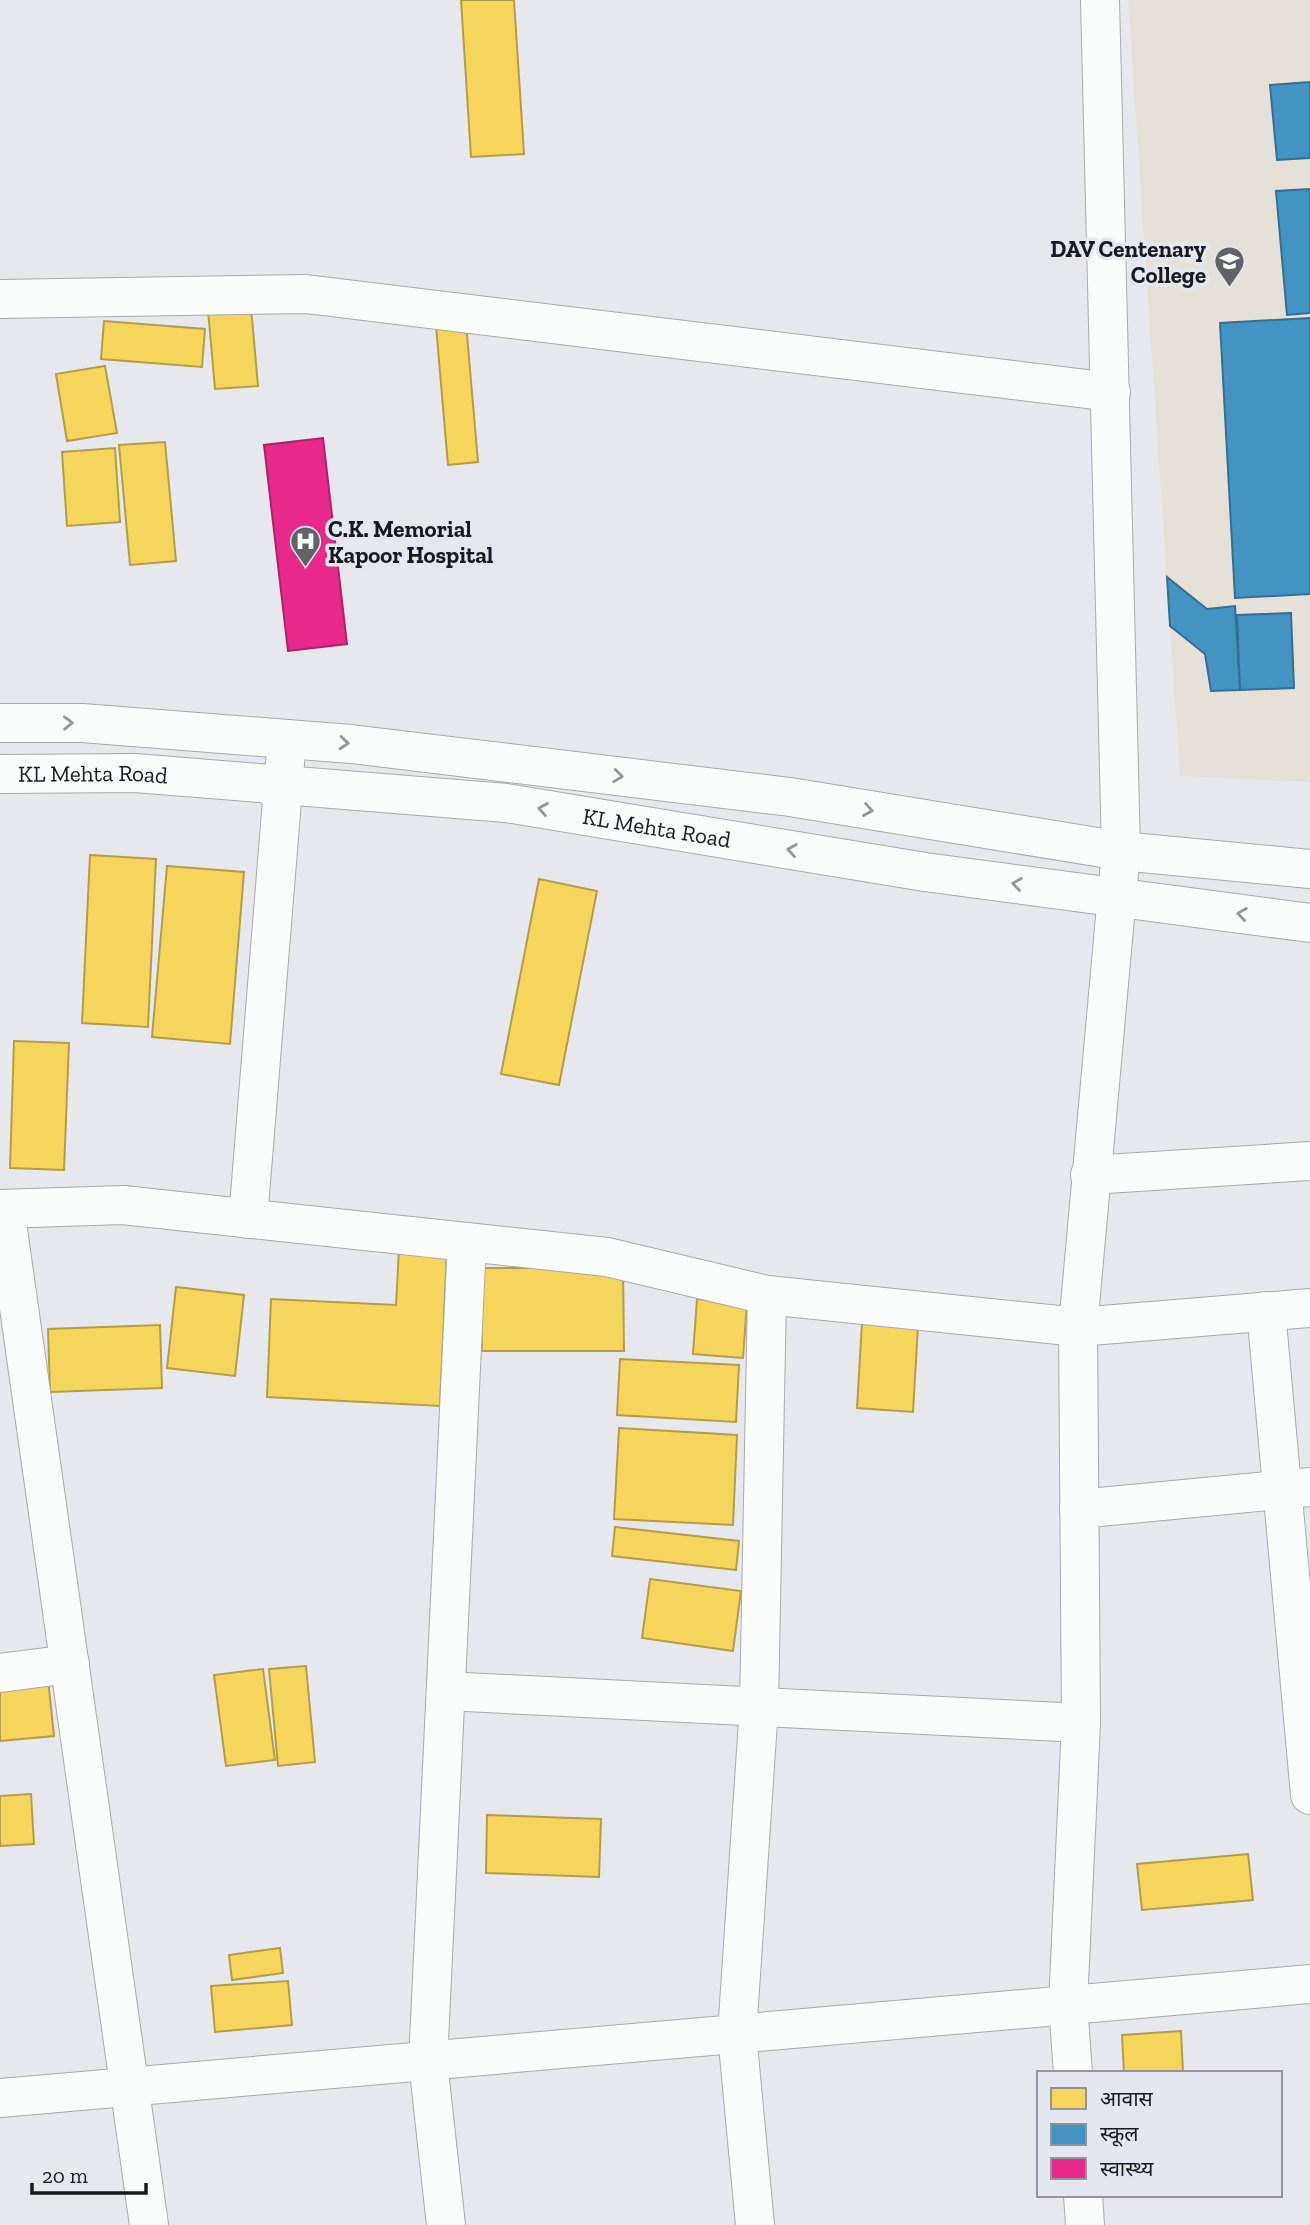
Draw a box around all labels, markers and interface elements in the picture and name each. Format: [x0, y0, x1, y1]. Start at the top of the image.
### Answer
place label: DAV Centenary College [1050, 235, 1207, 289]
school or university icon: DAV Centenary College [1212, 245, 1246, 289]
place label: C.K. Memorial Kapoor Hospital [328, 515, 494, 569]
hospital icon: C.K. Memorial Kapoor Hospital [288, 525, 322, 569]
one-way arrow [63, 715, 74, 731]
one-way arrow [339, 735, 350, 750]
street label: KL Mehta Road [18, 759, 169, 790]
one-way arrow [613, 769, 624, 784]
one-way arrow [537, 802, 549, 817]
street label: KL Mehta Road [581, 802, 733, 854]
one-way arrow [862, 802, 874, 817]
one-way arrow [786, 843, 798, 858]
one-way arrow [1011, 876, 1023, 891]
one-way arrow [1236, 907, 1248, 922]
legend [1037, 2071, 1282, 2197]
text: आवास [1100, 2086, 1154, 2111]
text: स्कूल [1100, 2121, 1139, 2147]
scale bar [32, 2152, 145, 2196]
text: स्वास्थ्य [1100, 2156, 1154, 2181]
text: 20 m [42, 2163, 88, 2188]

